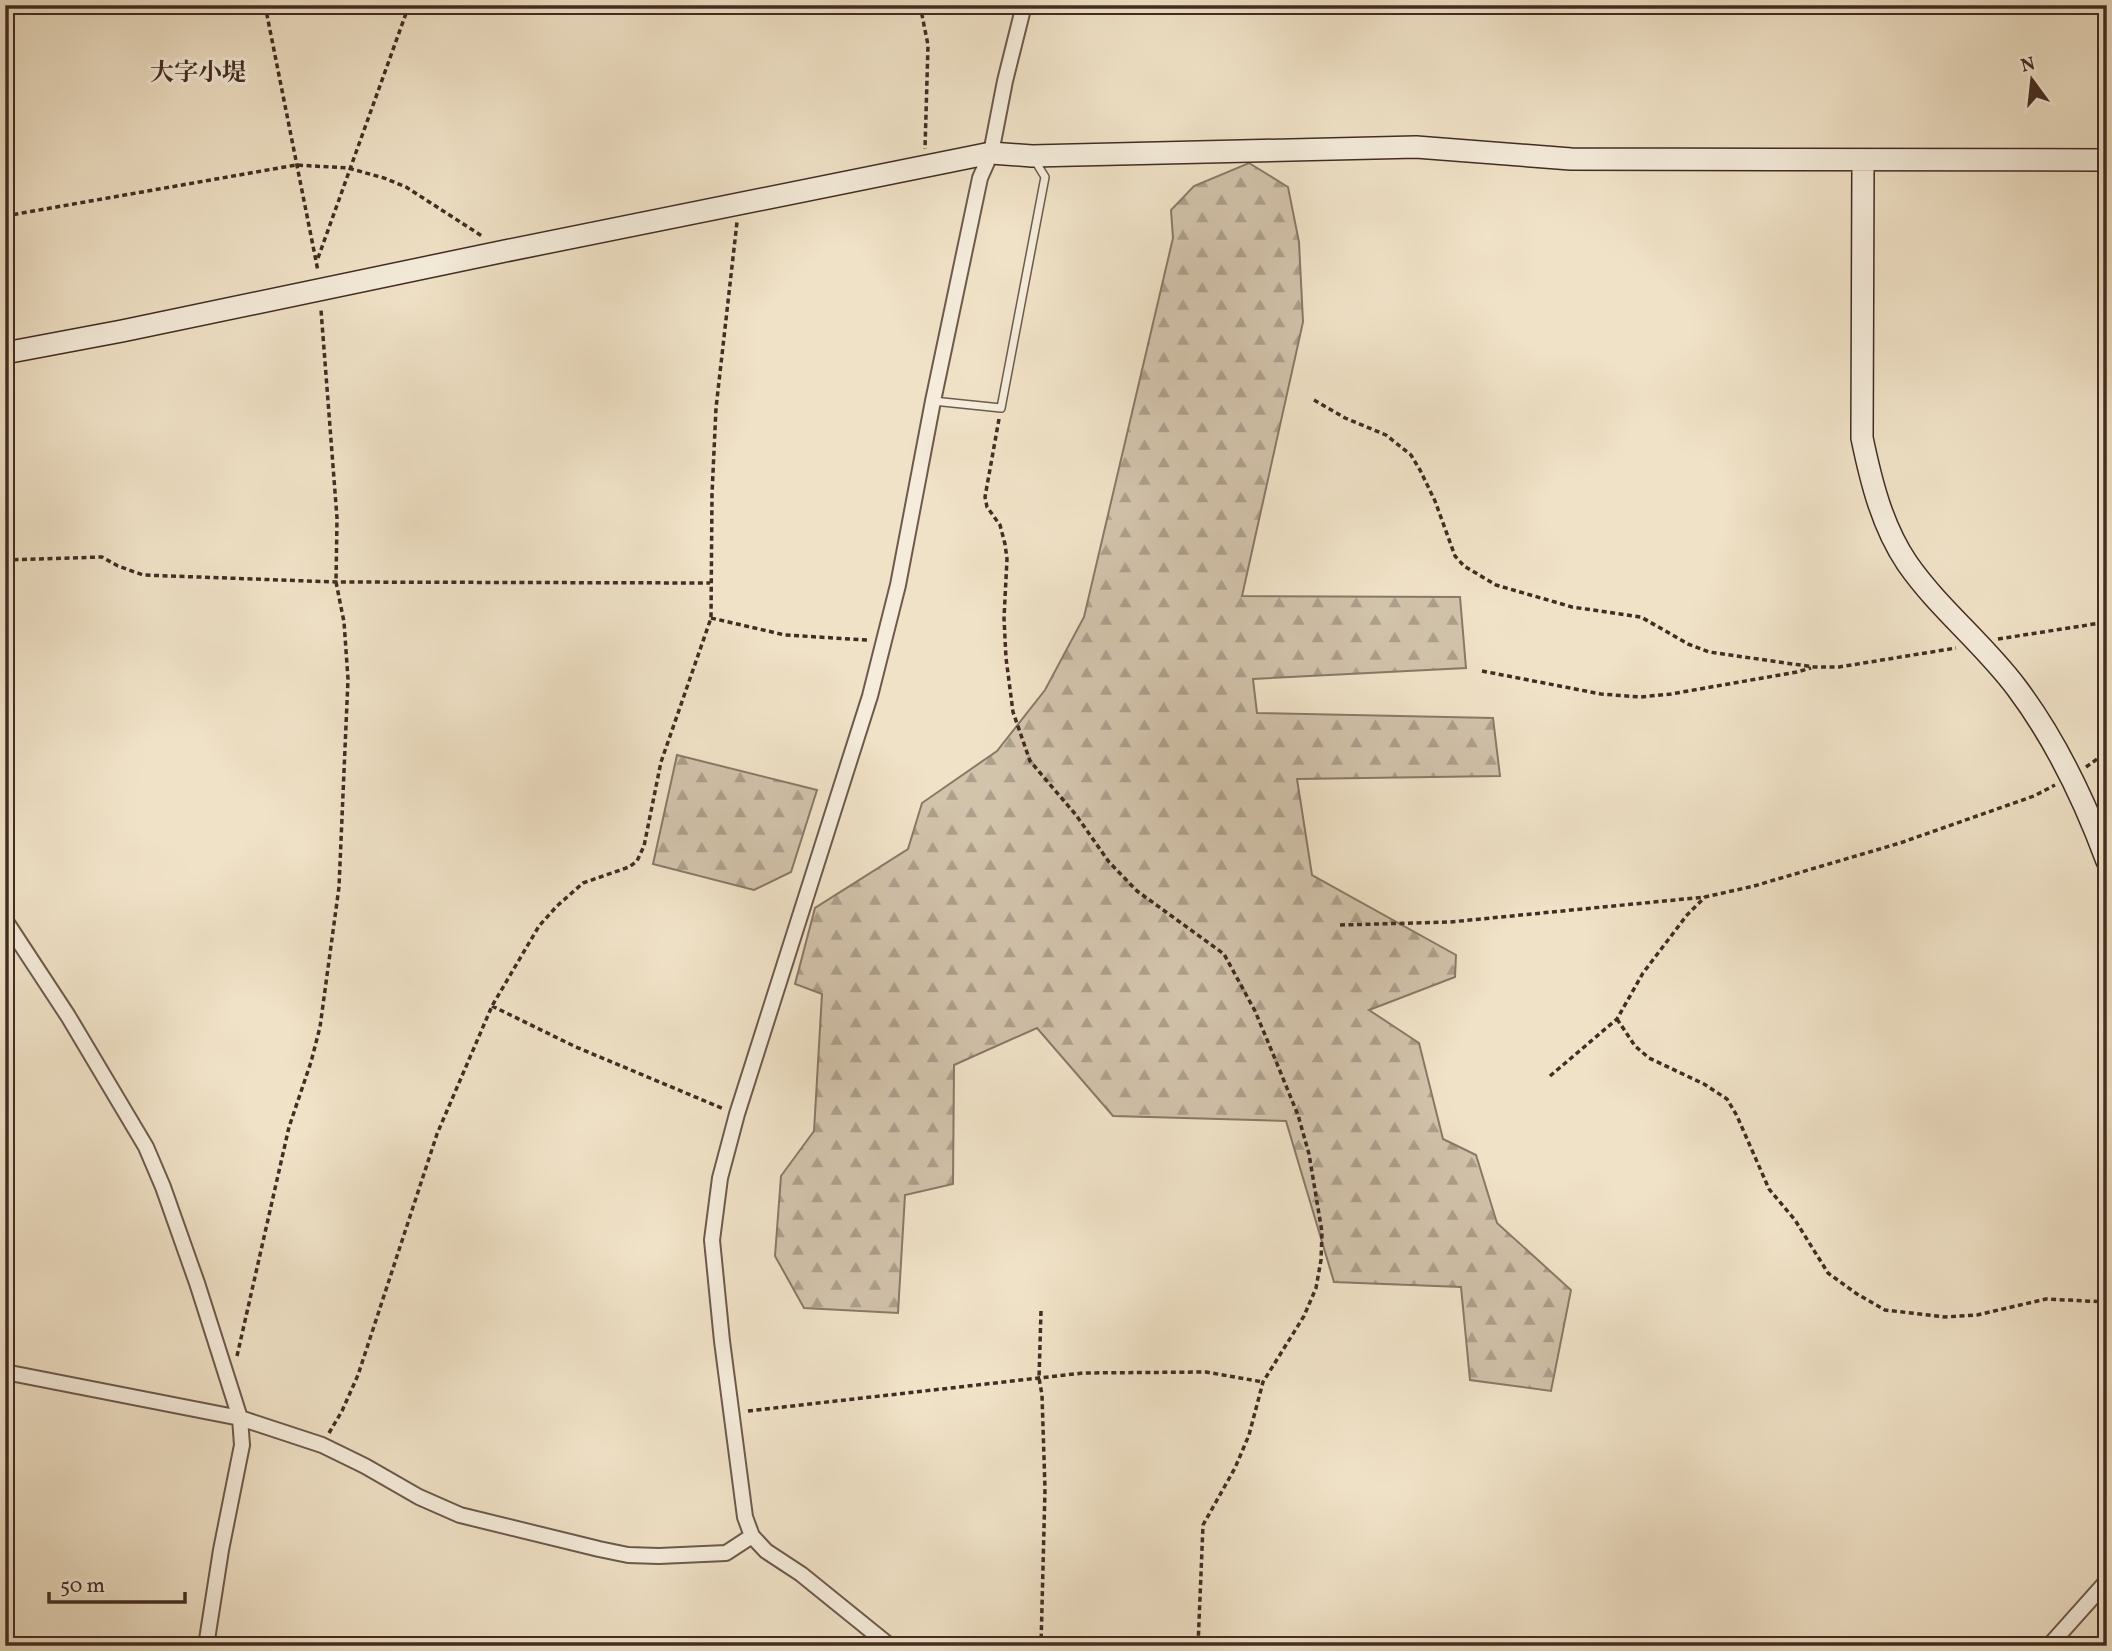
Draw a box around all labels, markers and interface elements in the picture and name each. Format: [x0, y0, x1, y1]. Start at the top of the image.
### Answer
north arrow [1996, 46, 2066, 116]
text: N [2018, 51, 2038, 80]
district label: 大字小堤 [150, 57, 246, 91]
scale bar [49, 1560, 186, 1604]
text: 50 m [60, 1572, 105, 1601]

